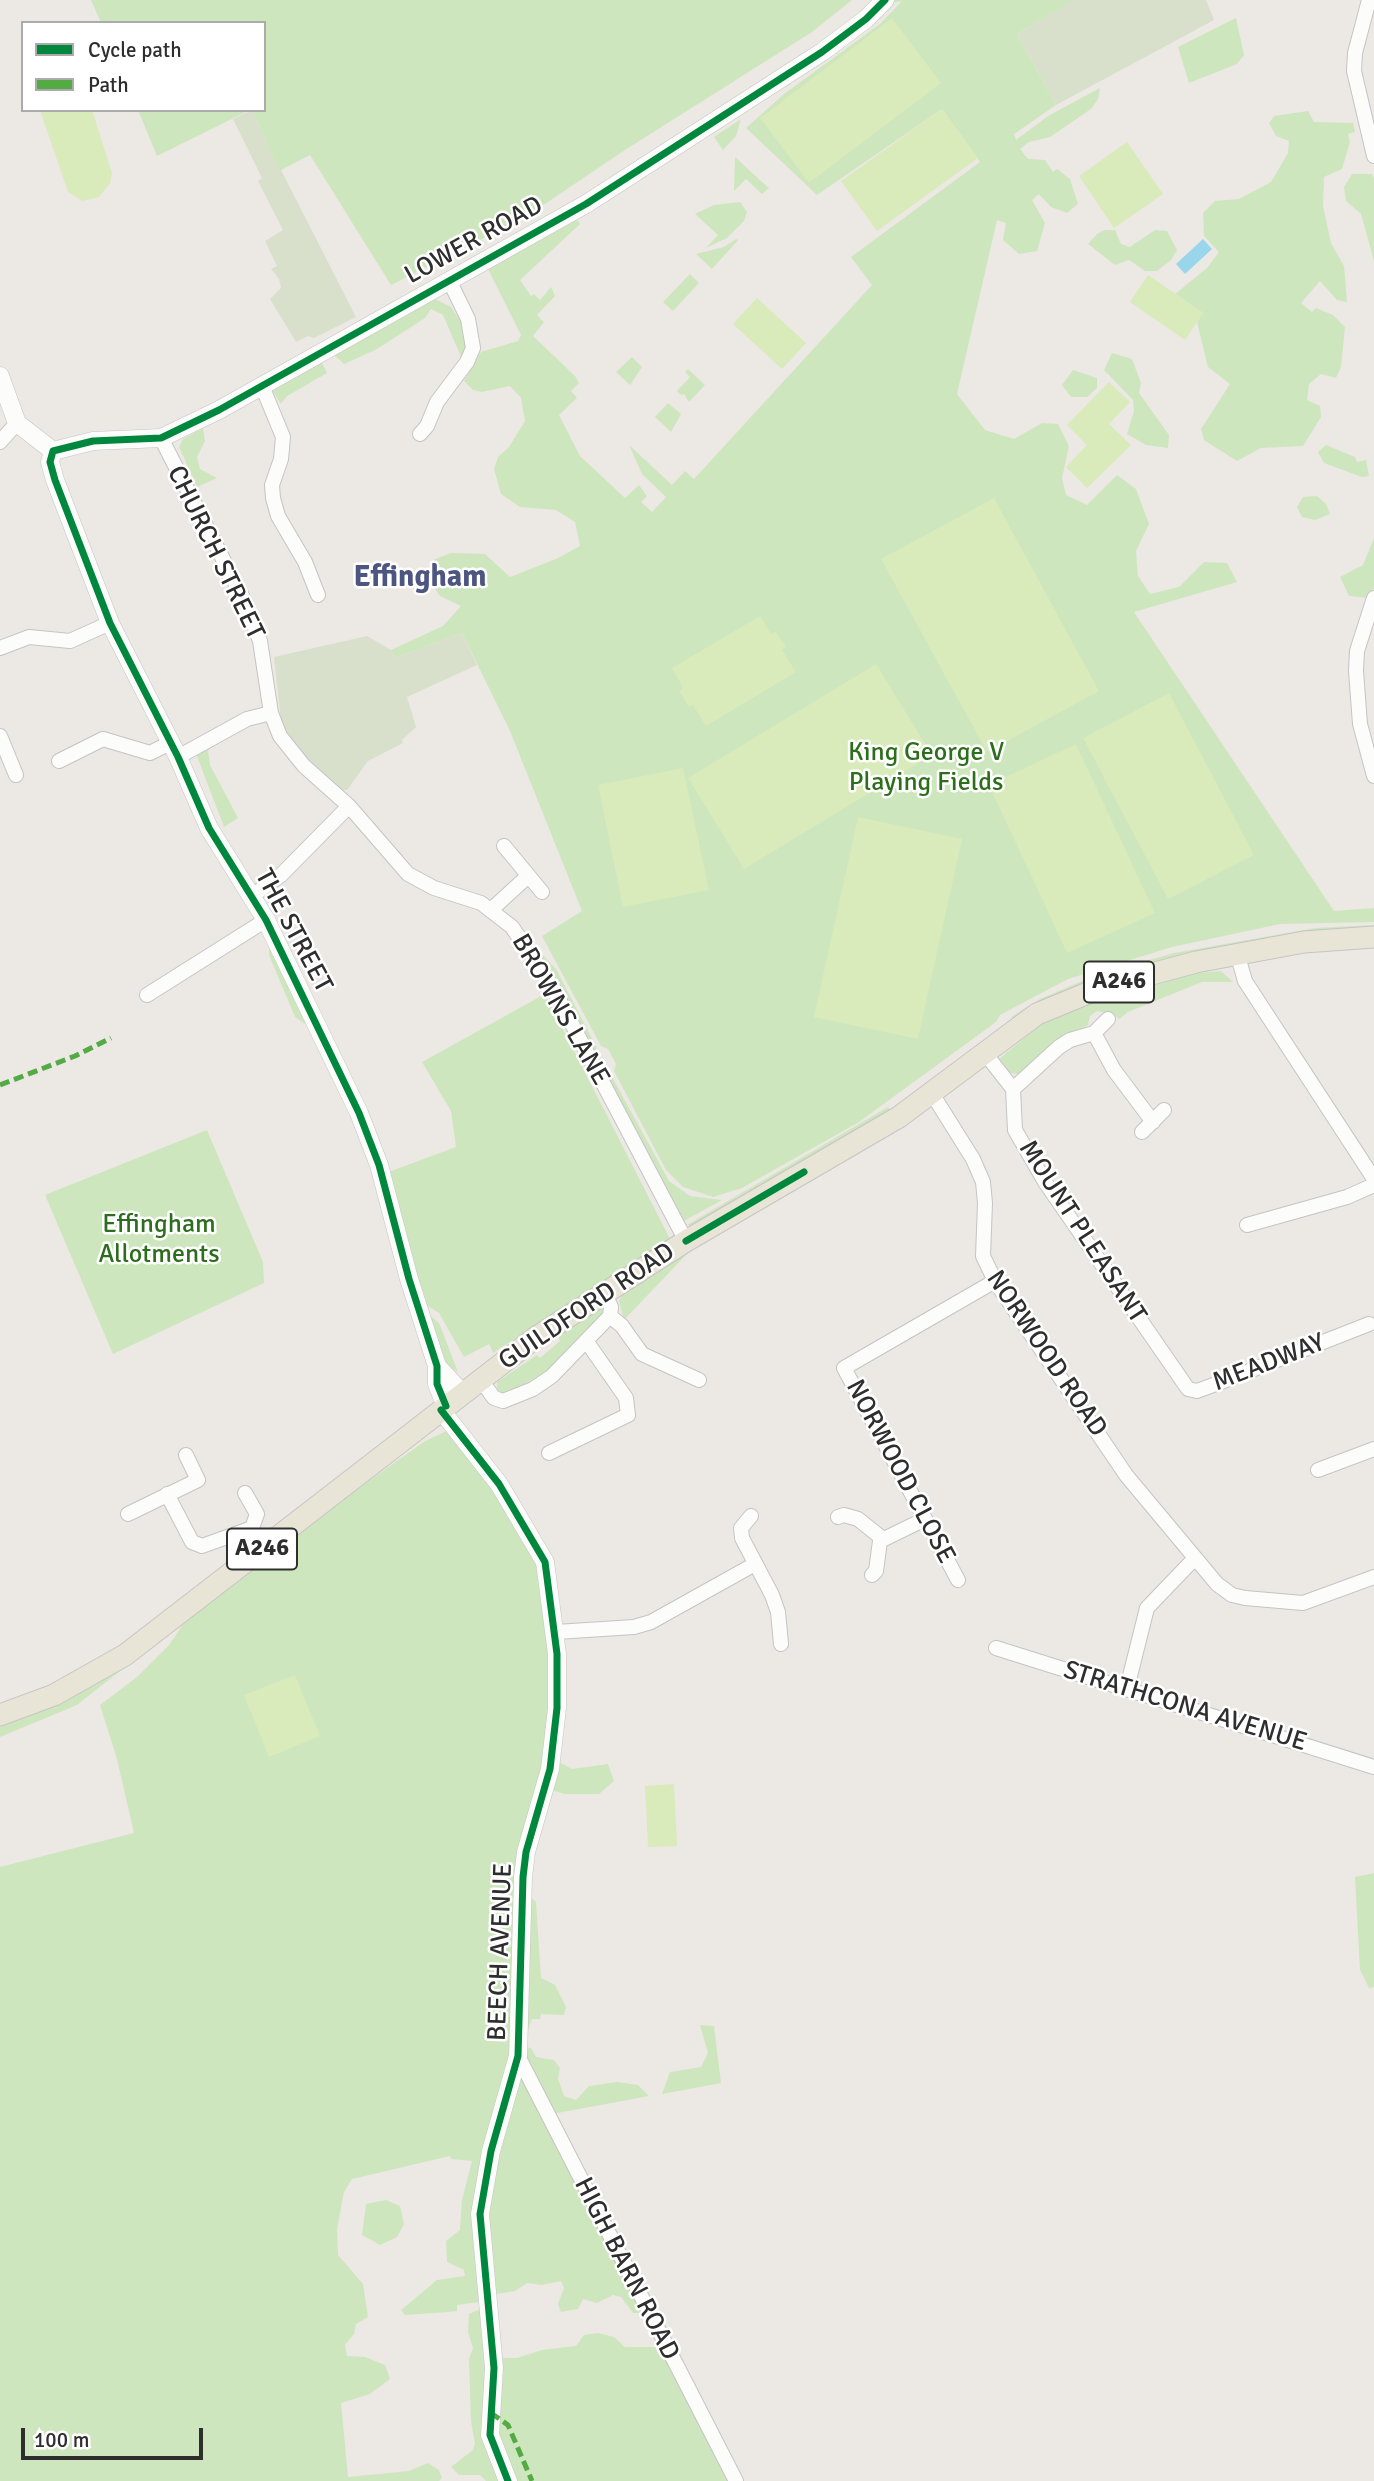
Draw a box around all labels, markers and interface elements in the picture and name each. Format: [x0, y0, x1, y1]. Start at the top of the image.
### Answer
legend [21, 21, 266, 112]
text: Cycle path [88, 37, 182, 63]
text: Path [88, 72, 129, 98]
street label: LOWER ROAD [400, 190, 548, 292]
street label: CHURCH STREET [160, 461, 270, 645]
district label: Effingham [354, 560, 486, 596]
park label: King George V Playing Fields [848, 737, 1004, 798]
street label: THE STREET [248, 864, 338, 998]
street label: BROWNS LANE [504, 929, 616, 1091]
road number: A246 [1084, 962, 1154, 1002]
street label: MOUNT PLEASANT [1011, 1135, 1153, 1329]
park label: Effingham Allotments [98, 1209, 220, 1270]
street label: GUILDFORD ROAD [493, 1237, 681, 1377]
street label: NORWOOD ROAD [979, 1265, 1113, 1443]
street label: MEADWAY [1209, 1327, 1329, 1399]
street label: NORWOOD CLOSE [838, 1375, 962, 1569]
road number: A246 [227, 1528, 297, 1569]
street label: STRATHCONA AVENUE [1060, 1655, 1310, 1759]
street label: BEECH AVENUE [482, 1863, 520, 2041]
street label: HIGH BARN ROAD [567, 2173, 685, 2365]
scale bar [24, 2414, 206, 2458]
text: 100 m [34, 2427, 89, 2453]

